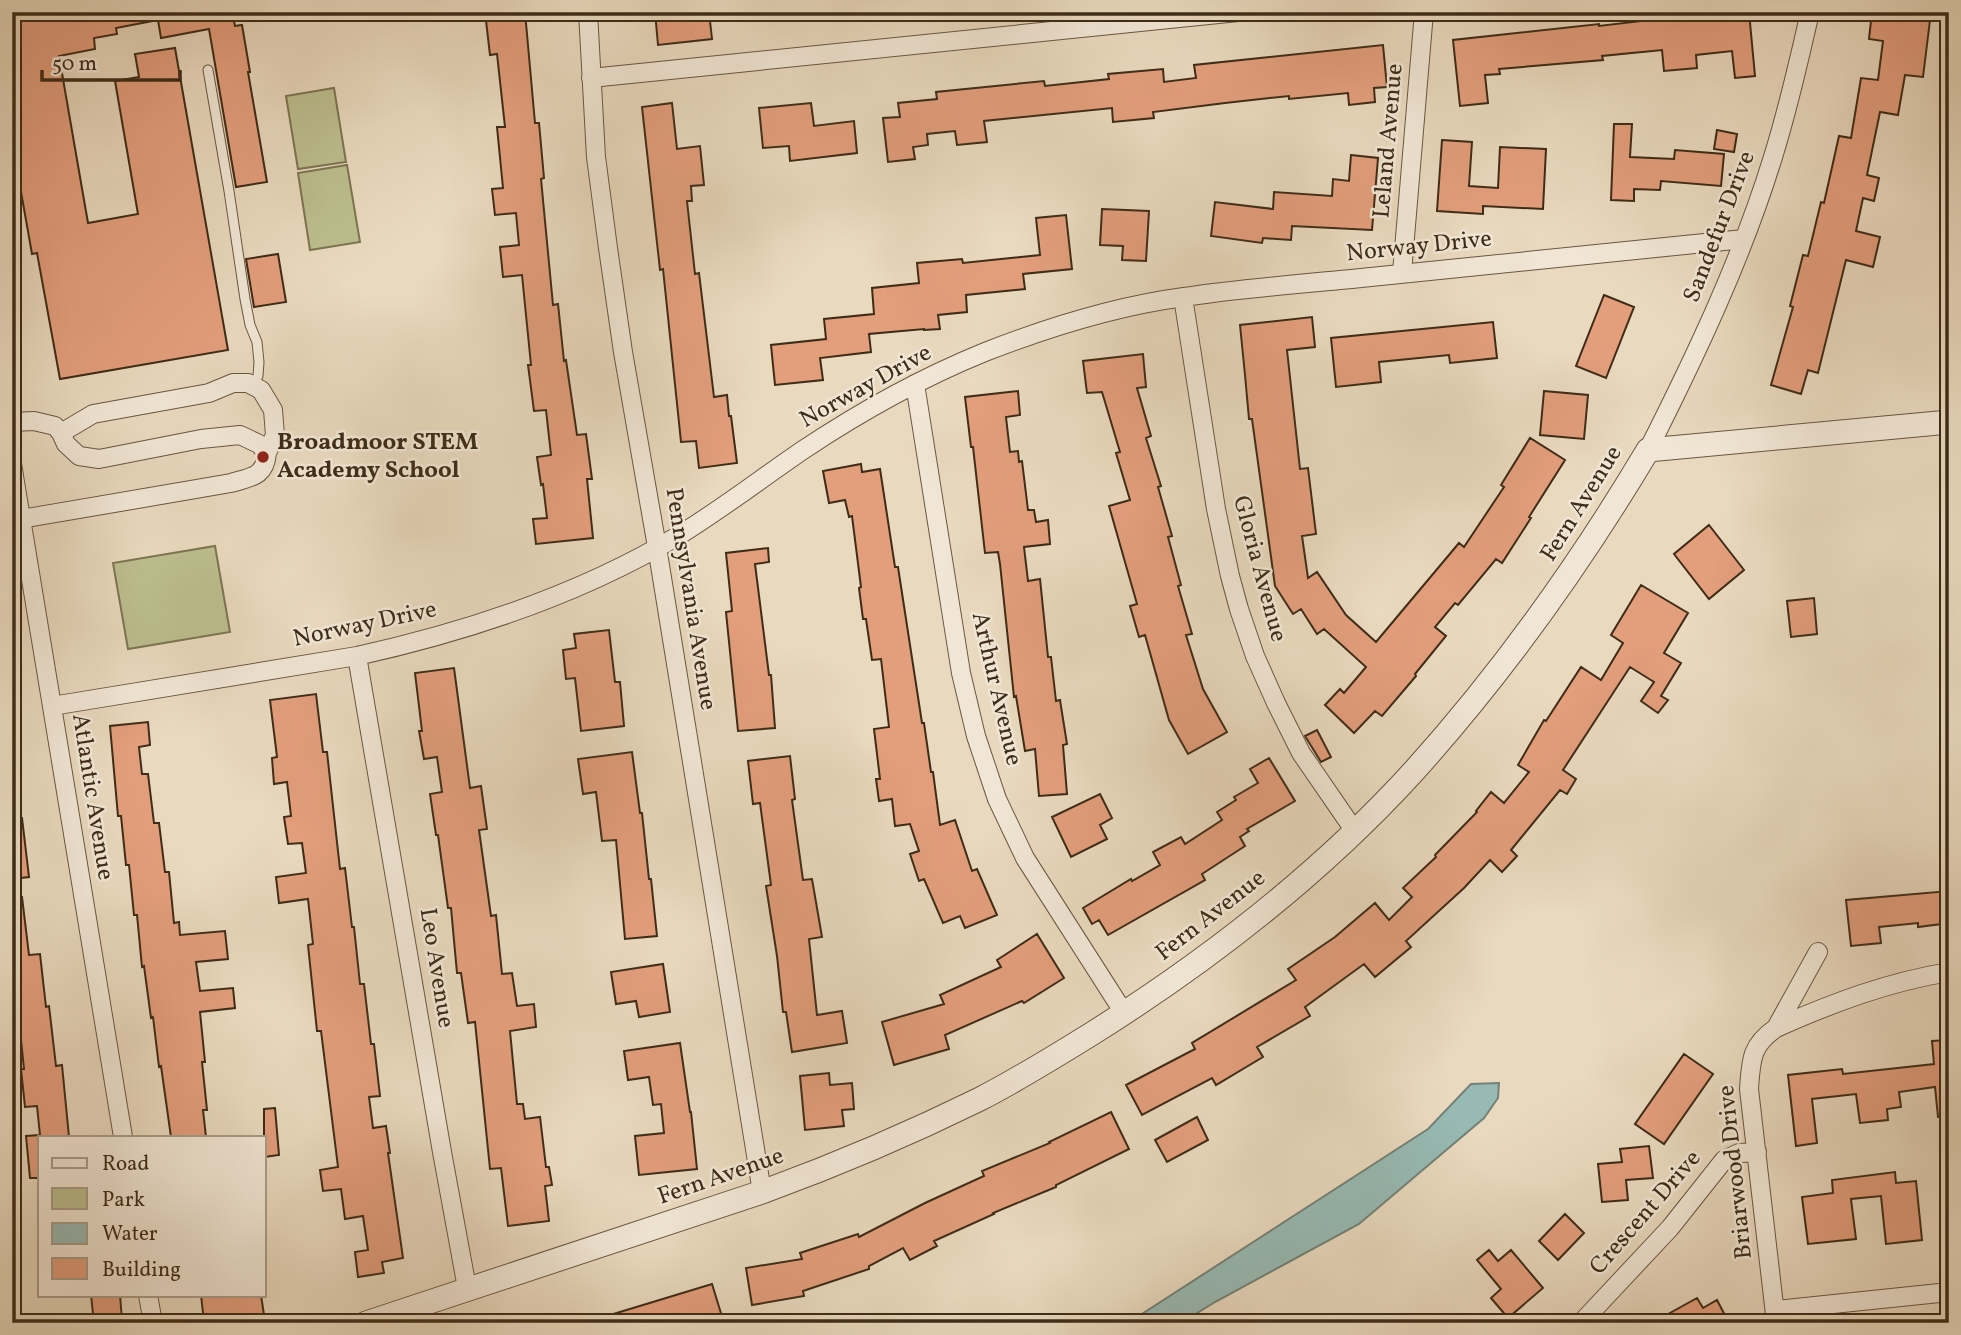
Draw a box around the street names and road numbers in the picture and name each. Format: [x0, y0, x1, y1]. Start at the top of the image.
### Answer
street label: Leland Avenue [1365, 62, 1413, 220]
street label: Sandefur Drive [1676, 146, 1764, 308]
street label: Norway Drive [1345, 222, 1493, 272]
street label: Norway Drive [794, 337, 938, 437]
street label: Fern Avenue [1533, 439, 1631, 569]
street label: Pennsylvania Avenue [656, 485, 724, 713]
street label: Gloria Avenue [1223, 492, 1295, 646]
street label: Norway Drive [290, 593, 440, 657]
street label: Arthur Avenue [962, 609, 1030, 769]
street label: Atlantic Avenue [62, 711, 122, 883]
street label: Fern Avenue [1149, 862, 1273, 970]
street label: Leo Avenue [410, 906, 462, 1030]
street label: Briarwood Drive [1710, 1083, 1762, 1261]
street label: Fern Avenue [653, 1140, 789, 1214]
street label: Crescent Drive [1582, 1143, 1710, 1283]

